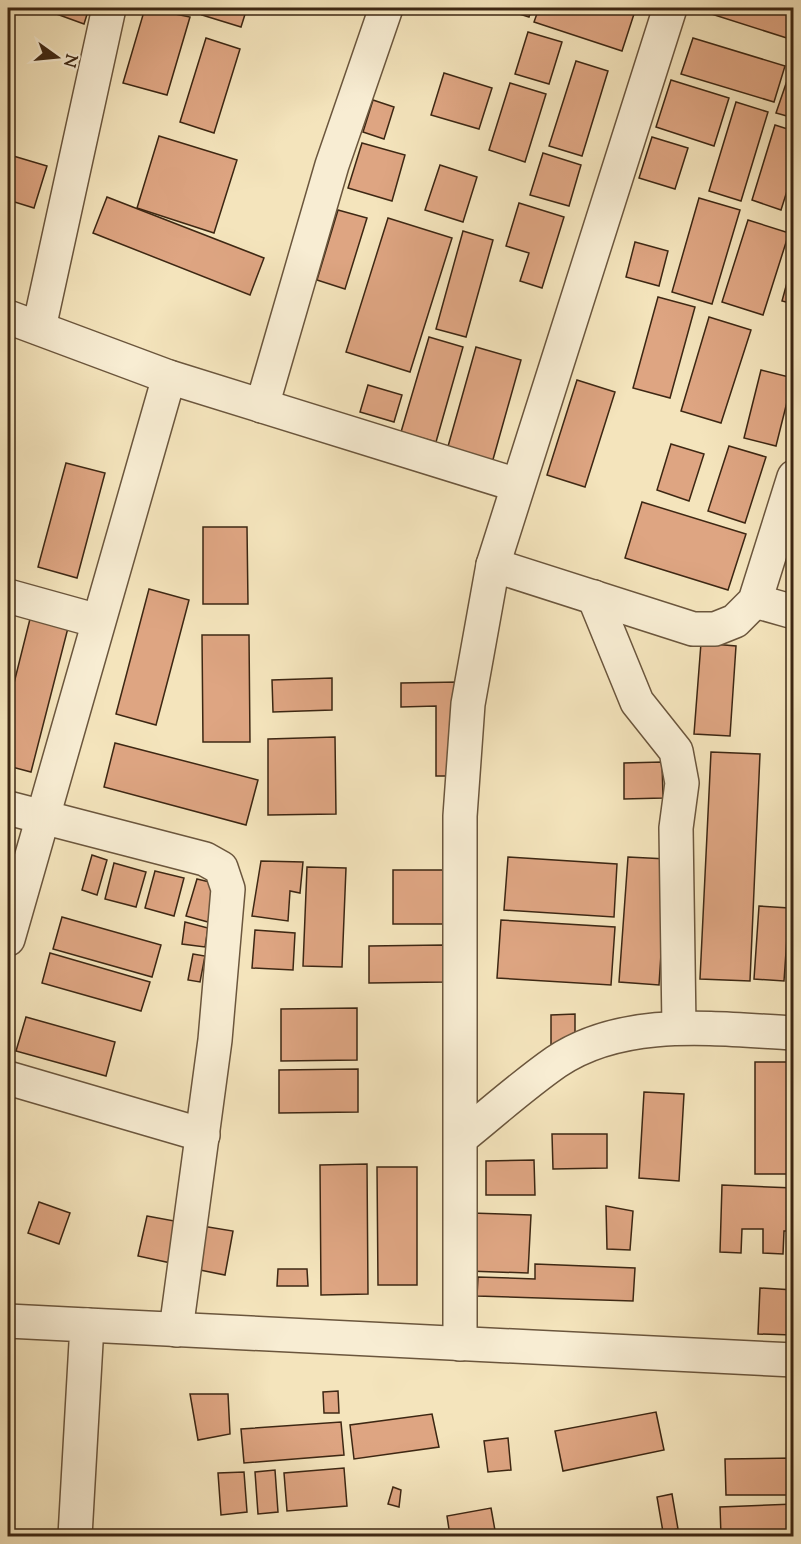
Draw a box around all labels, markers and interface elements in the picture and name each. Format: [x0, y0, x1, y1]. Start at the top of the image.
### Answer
north arrow [27, 27, 87, 87]
text: N [56, 51, 82, 70]

